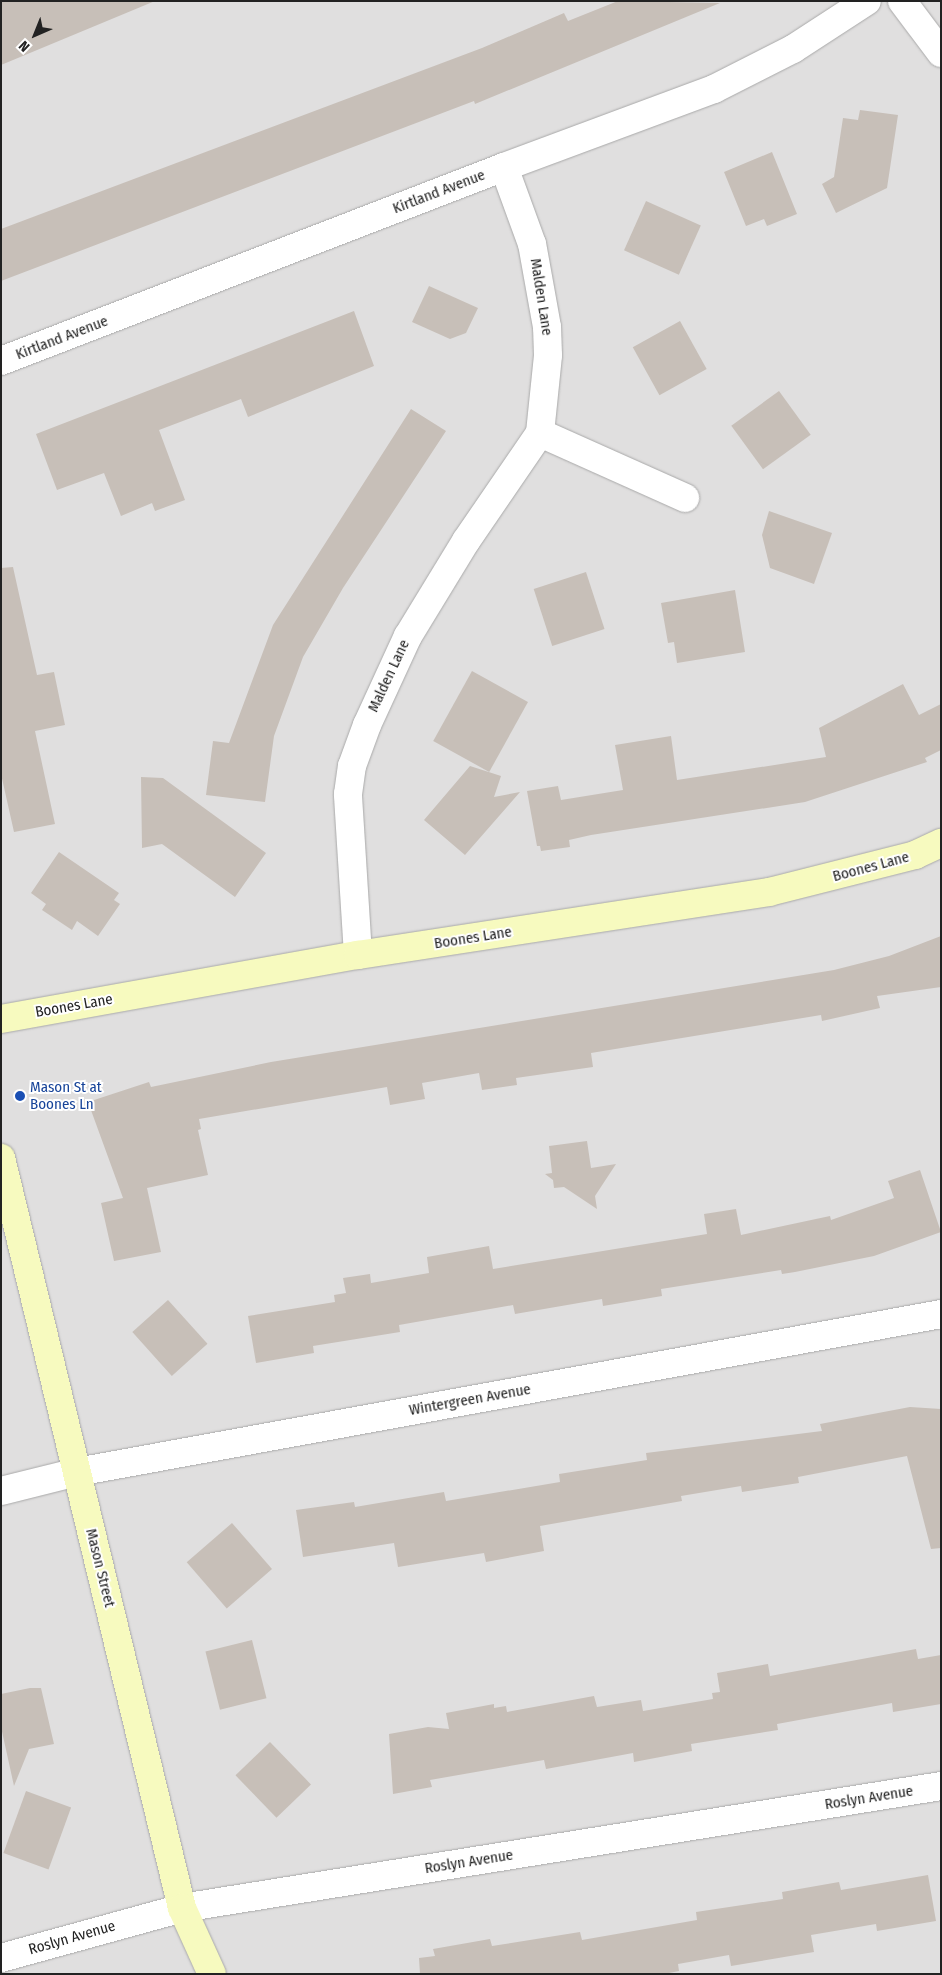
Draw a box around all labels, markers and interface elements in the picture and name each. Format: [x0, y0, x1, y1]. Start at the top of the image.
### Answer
north arrow [10, 10, 60, 60]
text: N [15, 37, 33, 55]
street label: Kirtland Avenue [390, 166, 488, 218]
street label: Malden Lane [526, 257, 556, 337]
street label: Kirtland Avenue [13, 312, 111, 364]
street label: Malden Lane [364, 637, 414, 715]
street label: Boones Lane [831, 848, 911, 886]
street label: Boones Lane [433, 923, 513, 953]
street label: Boones Lane [34, 990, 114, 1022]
place label: Mason St at Boones Ln [30, 1078, 102, 1113]
marker: Mason St at Boones Ln [14, 1090, 26, 1102]
street label: Wintergreen Avenue [408, 1380, 532, 1420]
street label: Mason Street [82, 1527, 118, 1609]
street label: Roslyn Avenue [824, 1782, 914, 1814]
street label: Roslyn Avenue [424, 1846, 514, 1878]
street label: Roslyn Avenue [27, 1917, 117, 1959]

